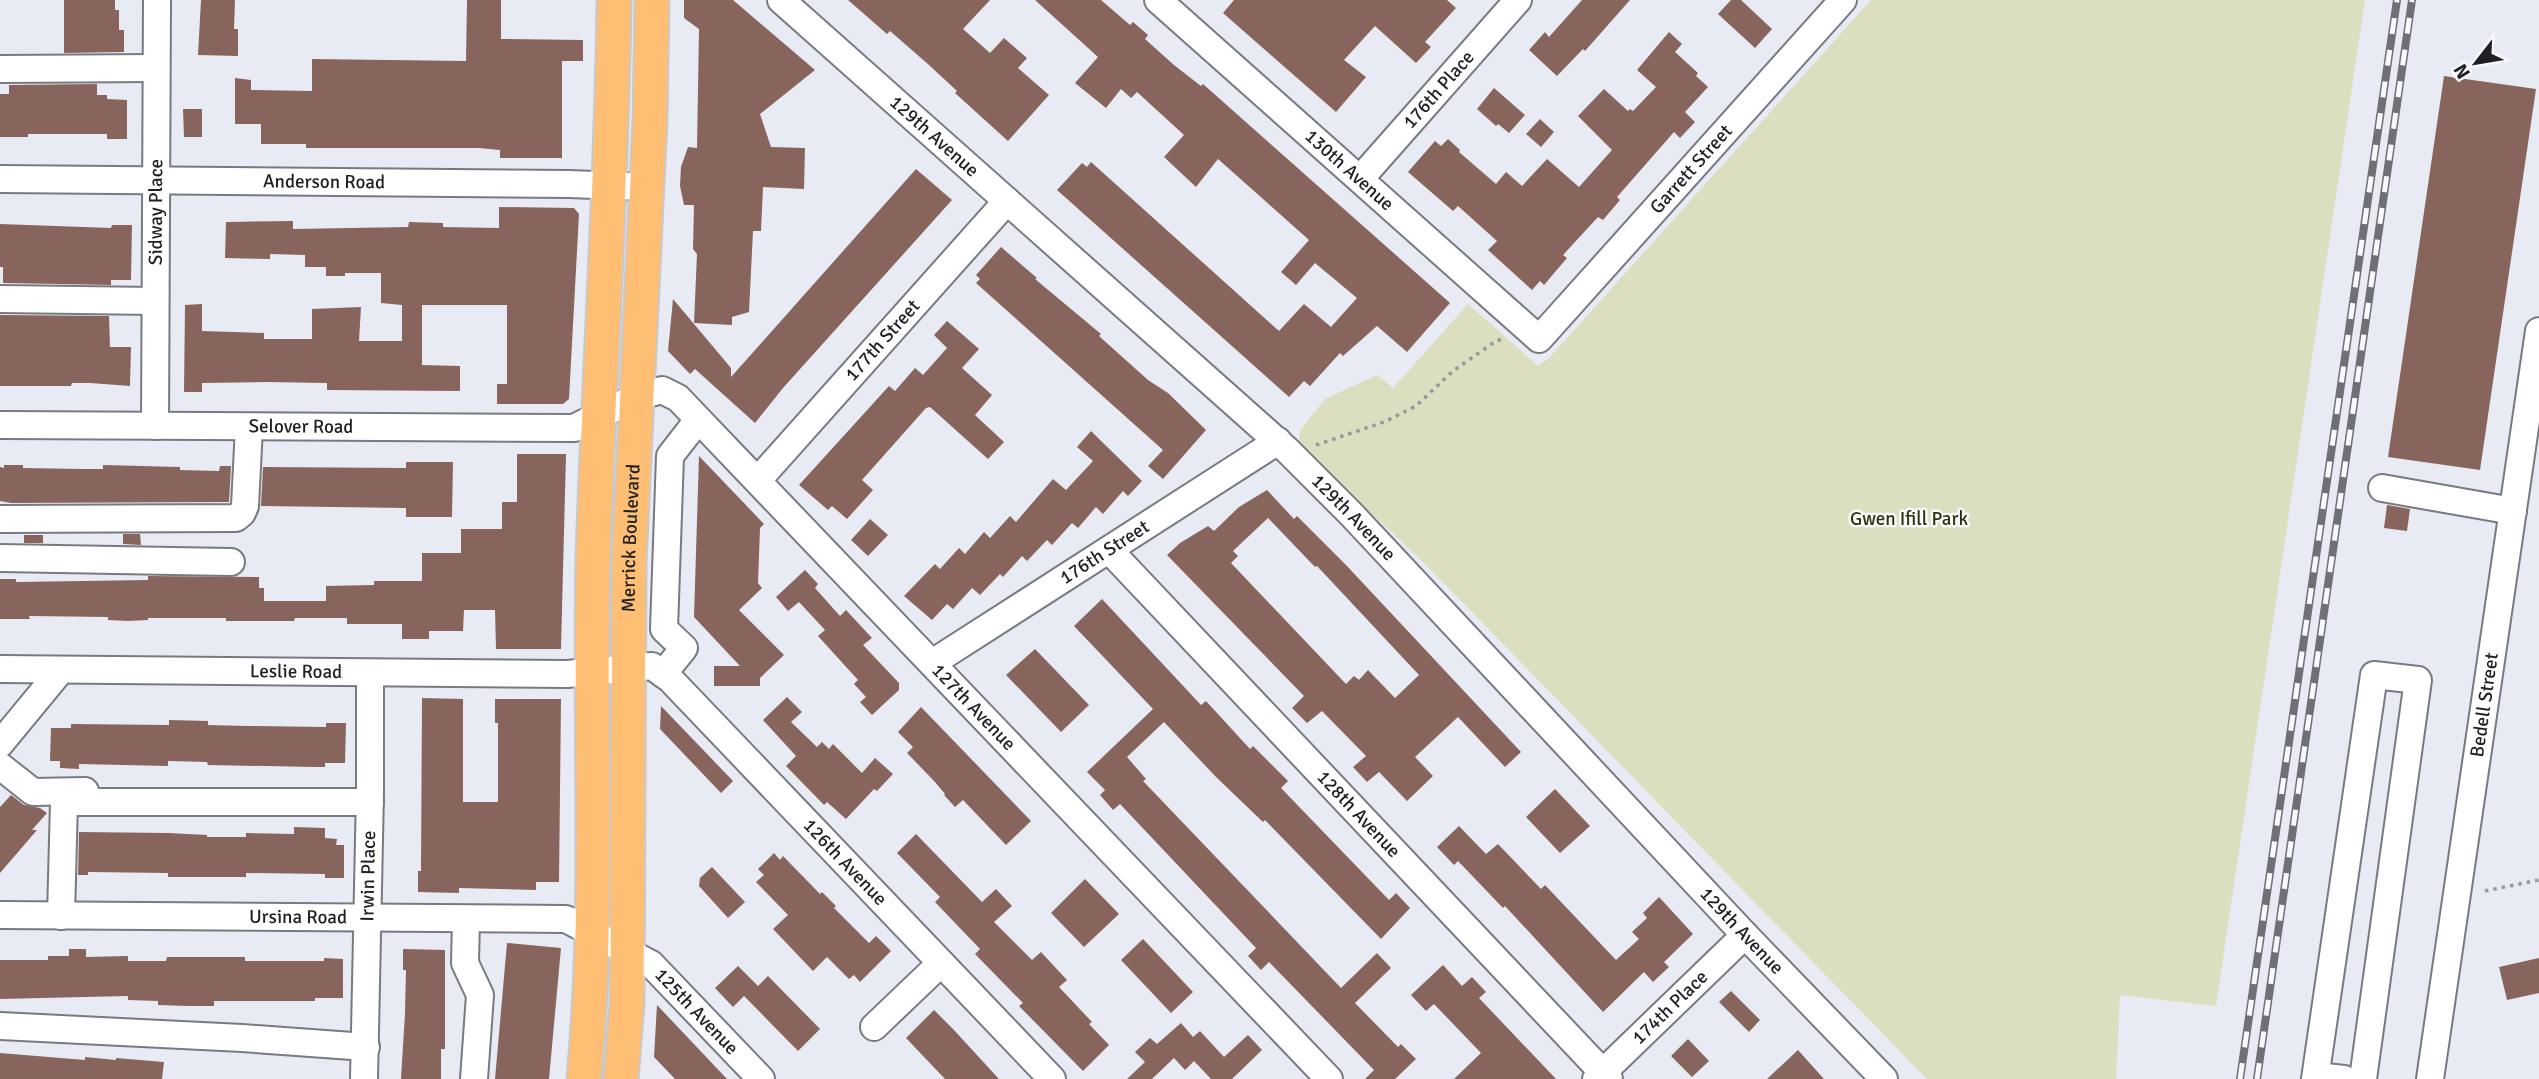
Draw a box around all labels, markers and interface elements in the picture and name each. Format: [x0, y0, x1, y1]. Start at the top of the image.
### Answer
north arrow [2441, 28, 2511, 98]
street label: 176th Place [1398, 46, 1480, 134]
text: N [2449, 59, 2476, 83]
street label: 129th Avenue [885, 90, 984, 182]
street label: Garrett Street [1645, 119, 1738, 219]
street label: 130th Avenue [1300, 124, 1399, 216]
street label: Sidway Place [144, 159, 168, 265]
street label: Anderson Road [263, 169, 385, 194]
street label: 177th Street [840, 294, 926, 386]
street label: Selover Road [248, 414, 354, 439]
street label: Merrick Boulevard [617, 463, 646, 613]
street label: 129th Avenue [1306, 469, 1401, 566]
park label: Gwen Ifill Park [1850, 507, 1968, 531]
street label: 176th Street [1055, 515, 1154, 590]
street label: Bedell Street [2465, 651, 2504, 759]
street label: Leslie Road [250, 659, 342, 684]
street label: 127th Avenue [926, 659, 1021, 756]
street label: 128th Avenue [1312, 765, 1406, 863]
street label: 126th Avenue [798, 814, 892, 911]
street label: Irwin Place [355, 830, 381, 922]
street label: 129th Avenue [1695, 882, 1789, 980]
street label: Ursina Road [249, 905, 347, 929]
street label: 125th Avenue [649, 963, 744, 1060]
street label: 174th Place [1627, 965, 1713, 1050]

